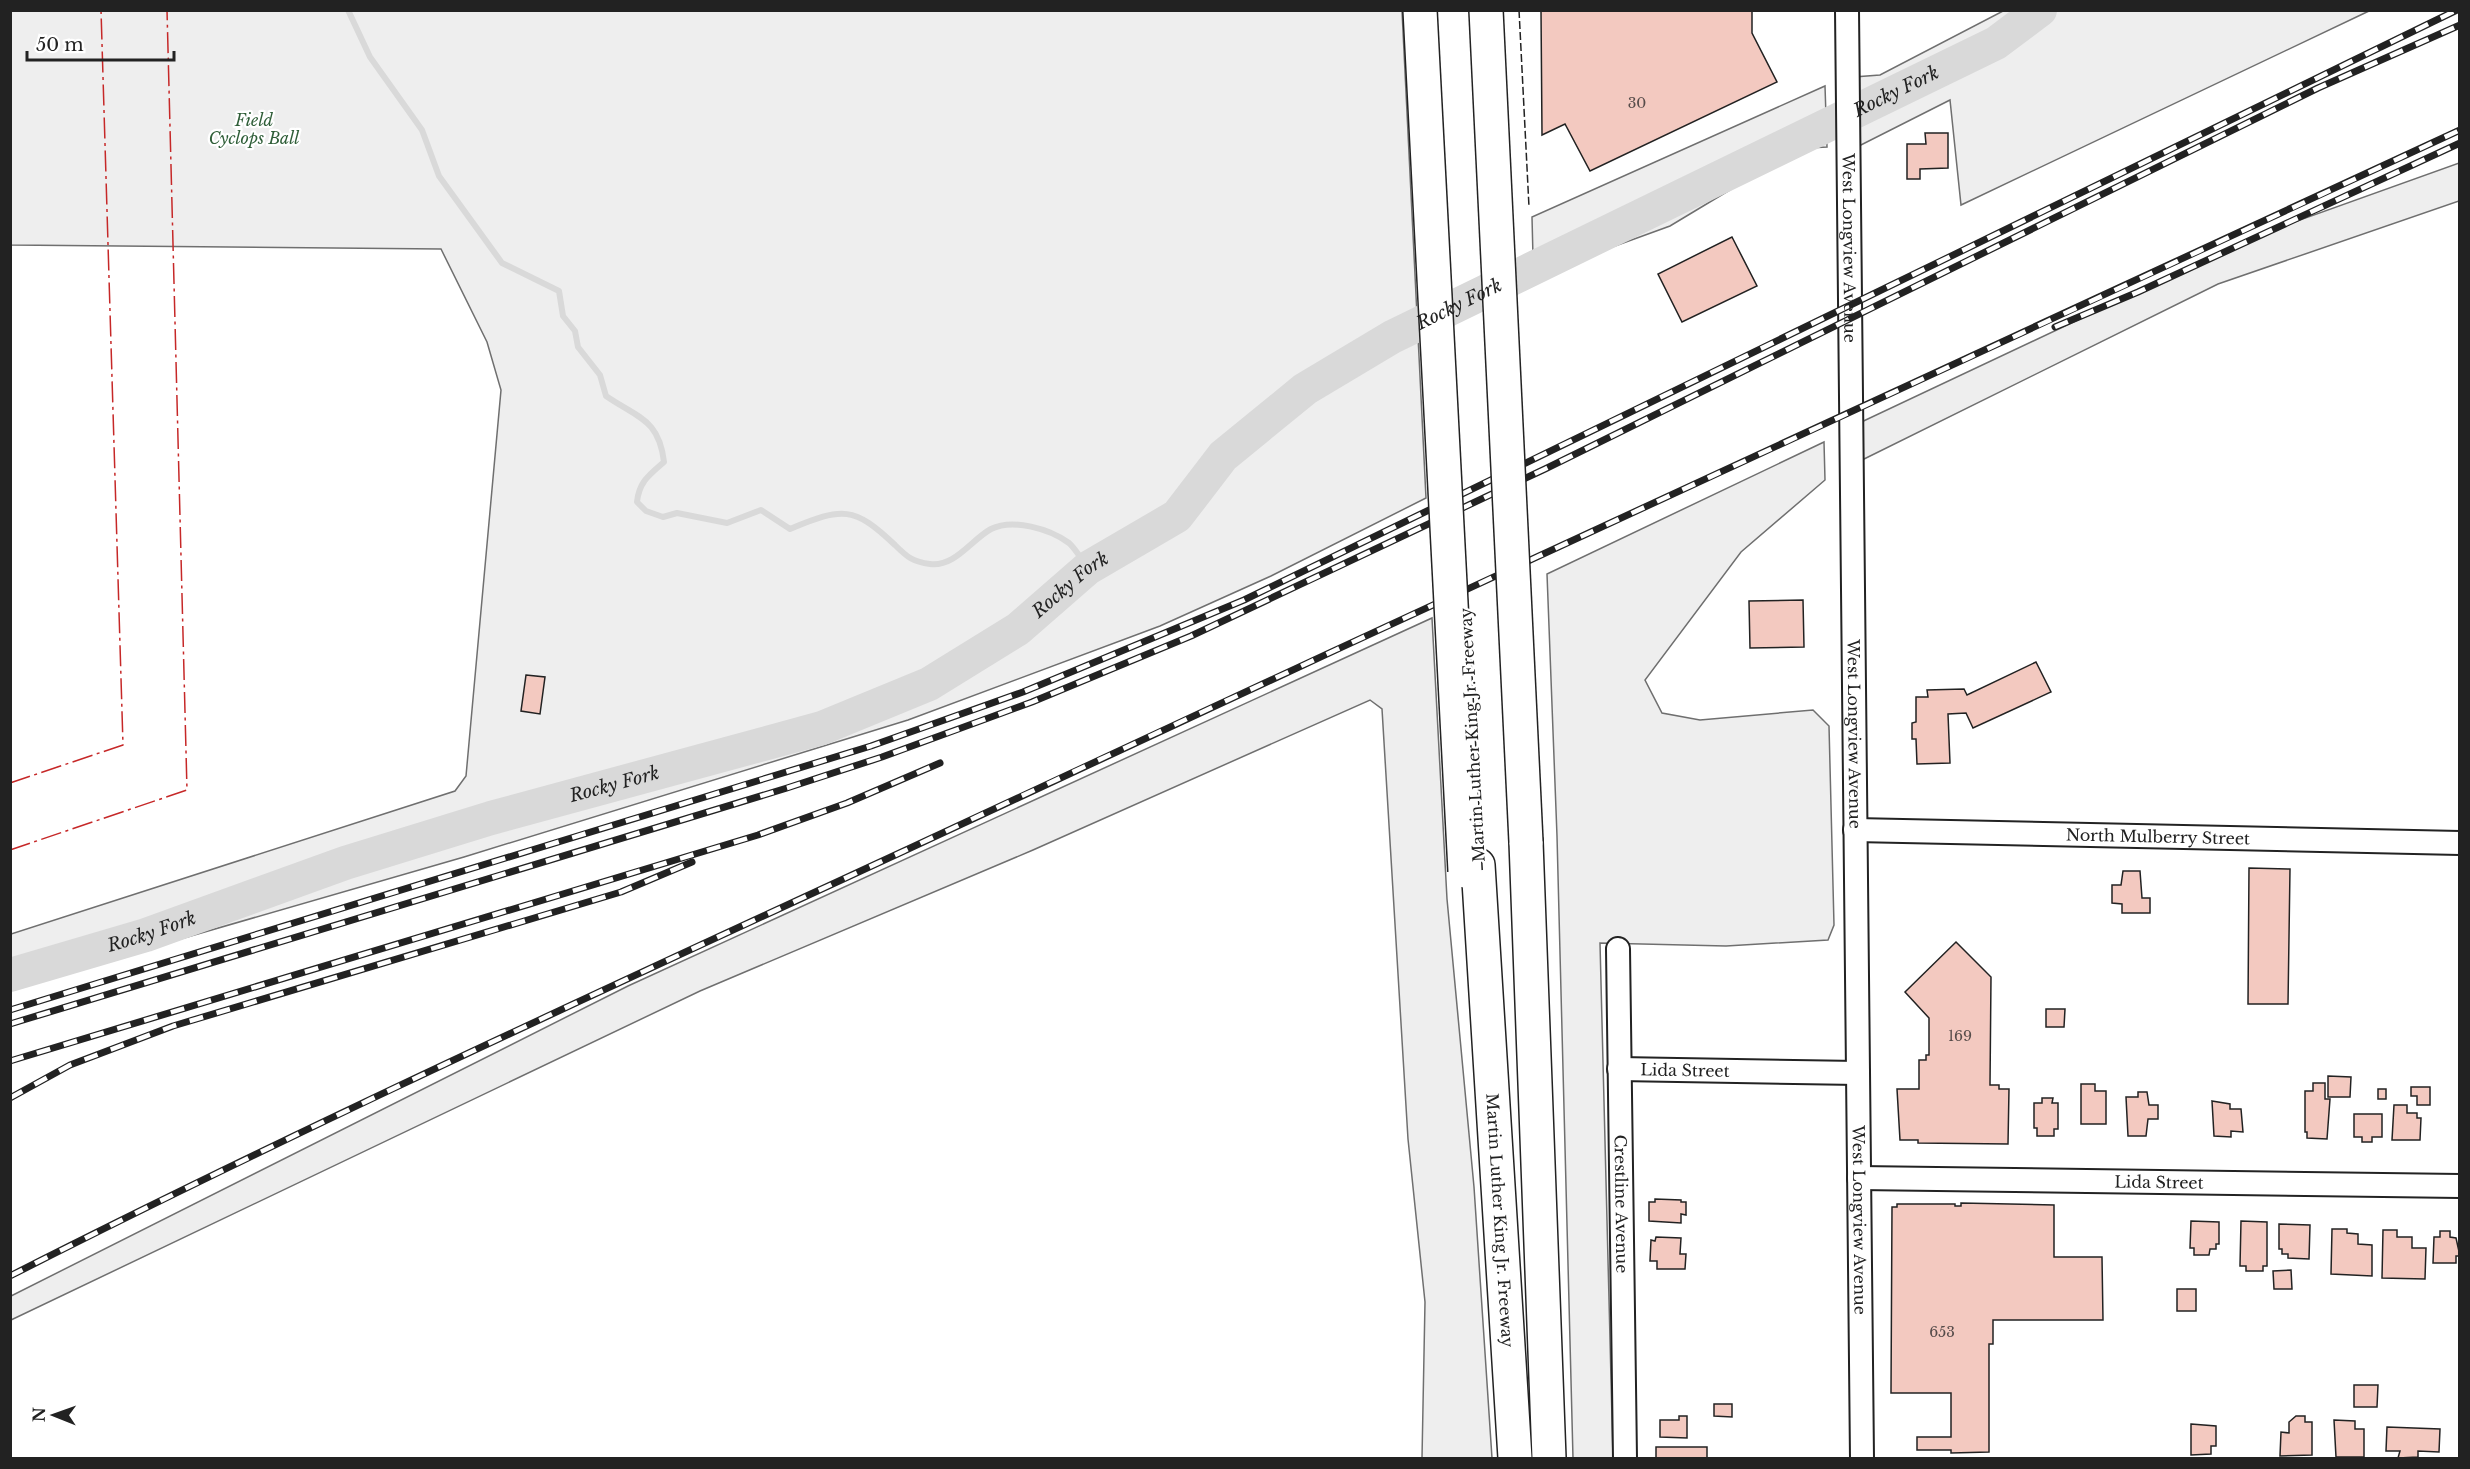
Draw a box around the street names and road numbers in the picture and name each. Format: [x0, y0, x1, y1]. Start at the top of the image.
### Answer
street label: West Longview Avenue [1838, 152, 1860, 343]
street label: Martin Luther King Jr. Freeway [1455, 607, 1489, 863]
street label: West Longview Avenue [1844, 638, 1865, 829]
street label: North Mulberry Street [2066, 825, 2250, 848]
street label: Lida Street [1640, 1059, 1730, 1081]
street label: Martin Luther King Jr. Freeway [1482, 1093, 1518, 1349]
street label: West Longview Avenue [1849, 1124, 1871, 1315]
street label: Crestline Avenue [1611, 1135, 1632, 1273]
street label: Lida Street [2114, 1171, 2204, 1193]

